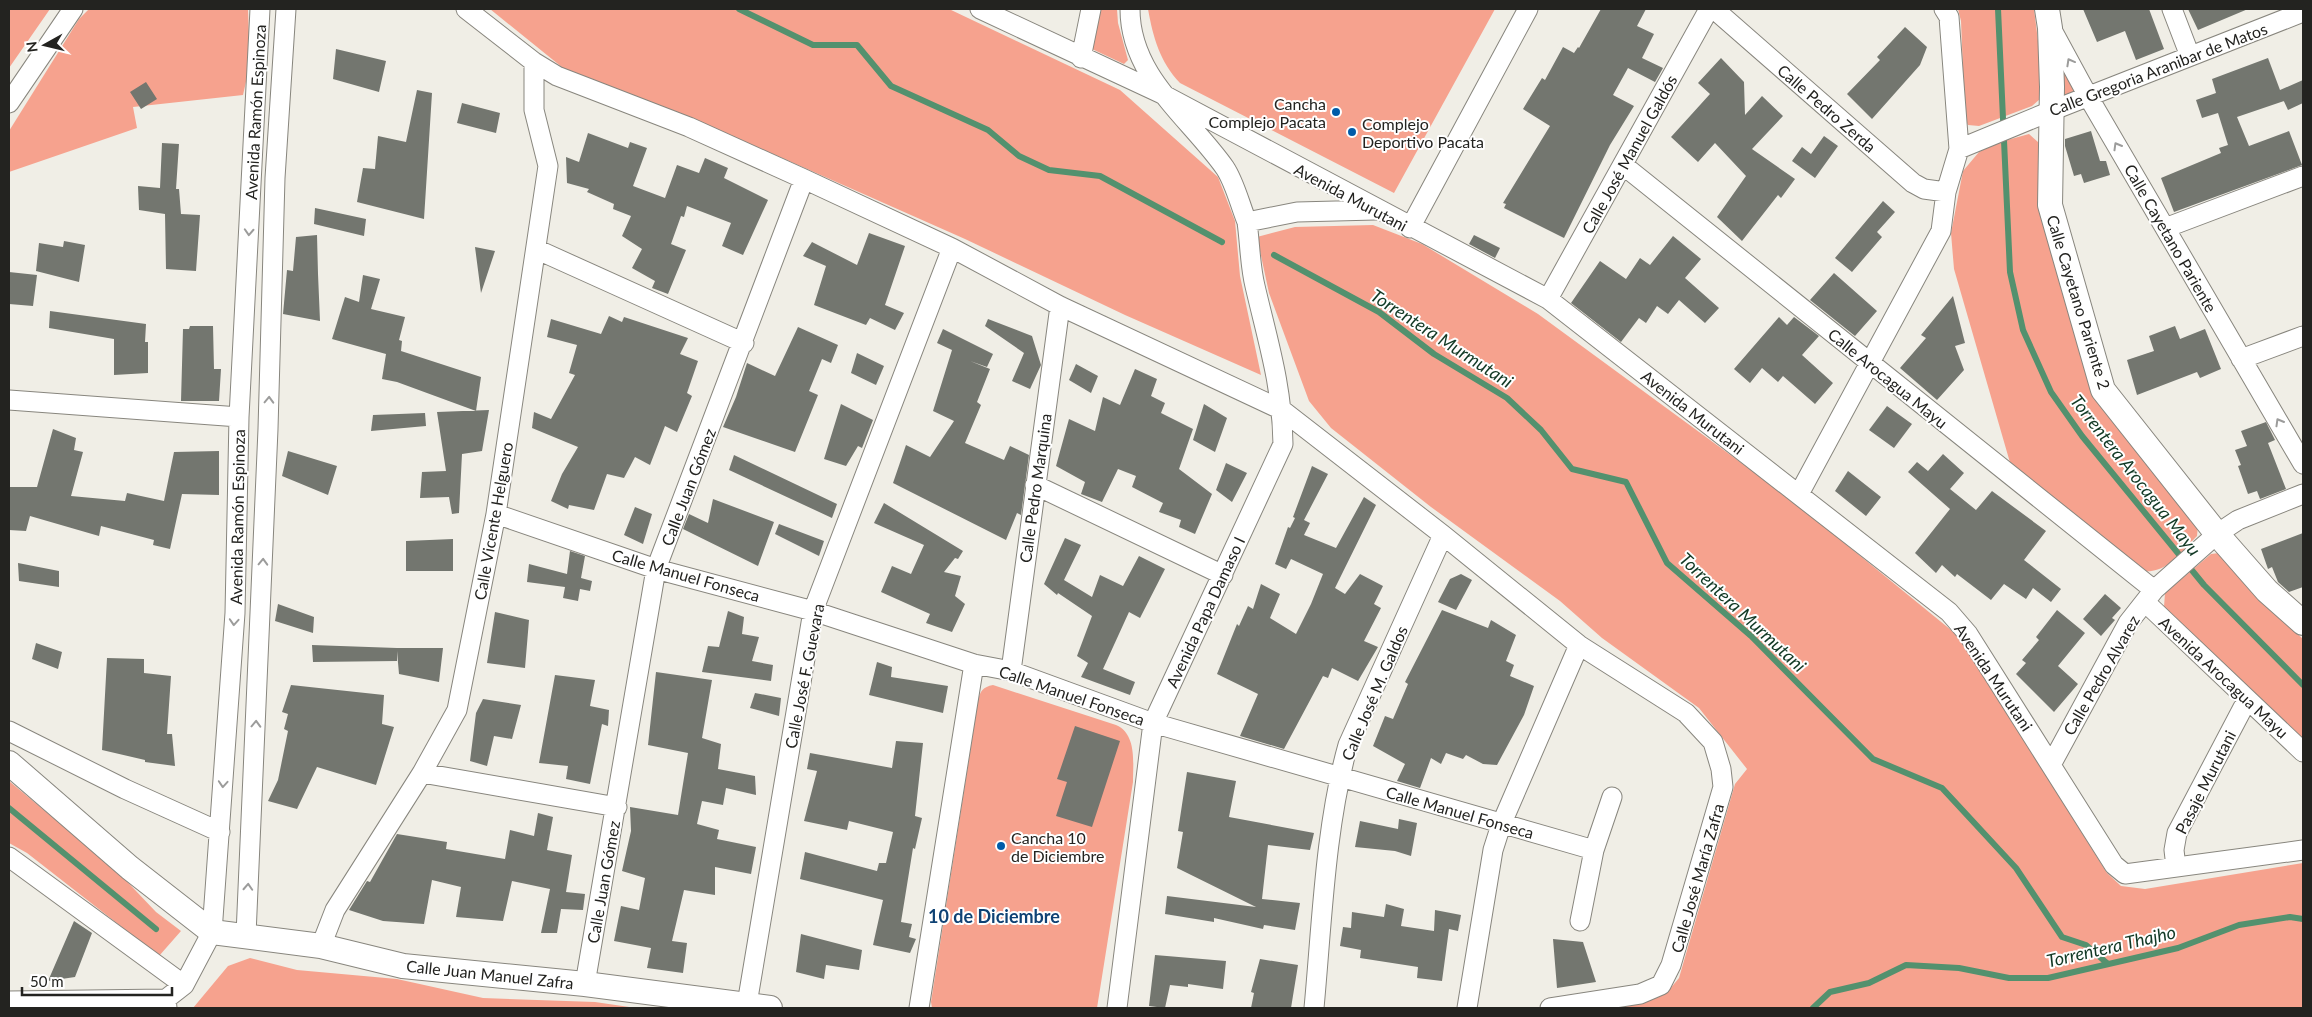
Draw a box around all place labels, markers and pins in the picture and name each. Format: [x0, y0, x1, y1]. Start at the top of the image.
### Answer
place label: Cancha Complejo Pacata [1209, 94, 1326, 131]
marker: Cancha Complejo Pacata [1330, 106, 1342, 118]
place label: Complejo Deportivo Pacata [1362, 114, 1484, 151]
marker: Complejo Deportivo Pacata [1346, 126, 1358, 138]
place label: Cancha 10 de Diciembre [1011, 828, 1104, 865]
marker: Cancha 10 de Diciembre [995, 840, 1007, 852]

